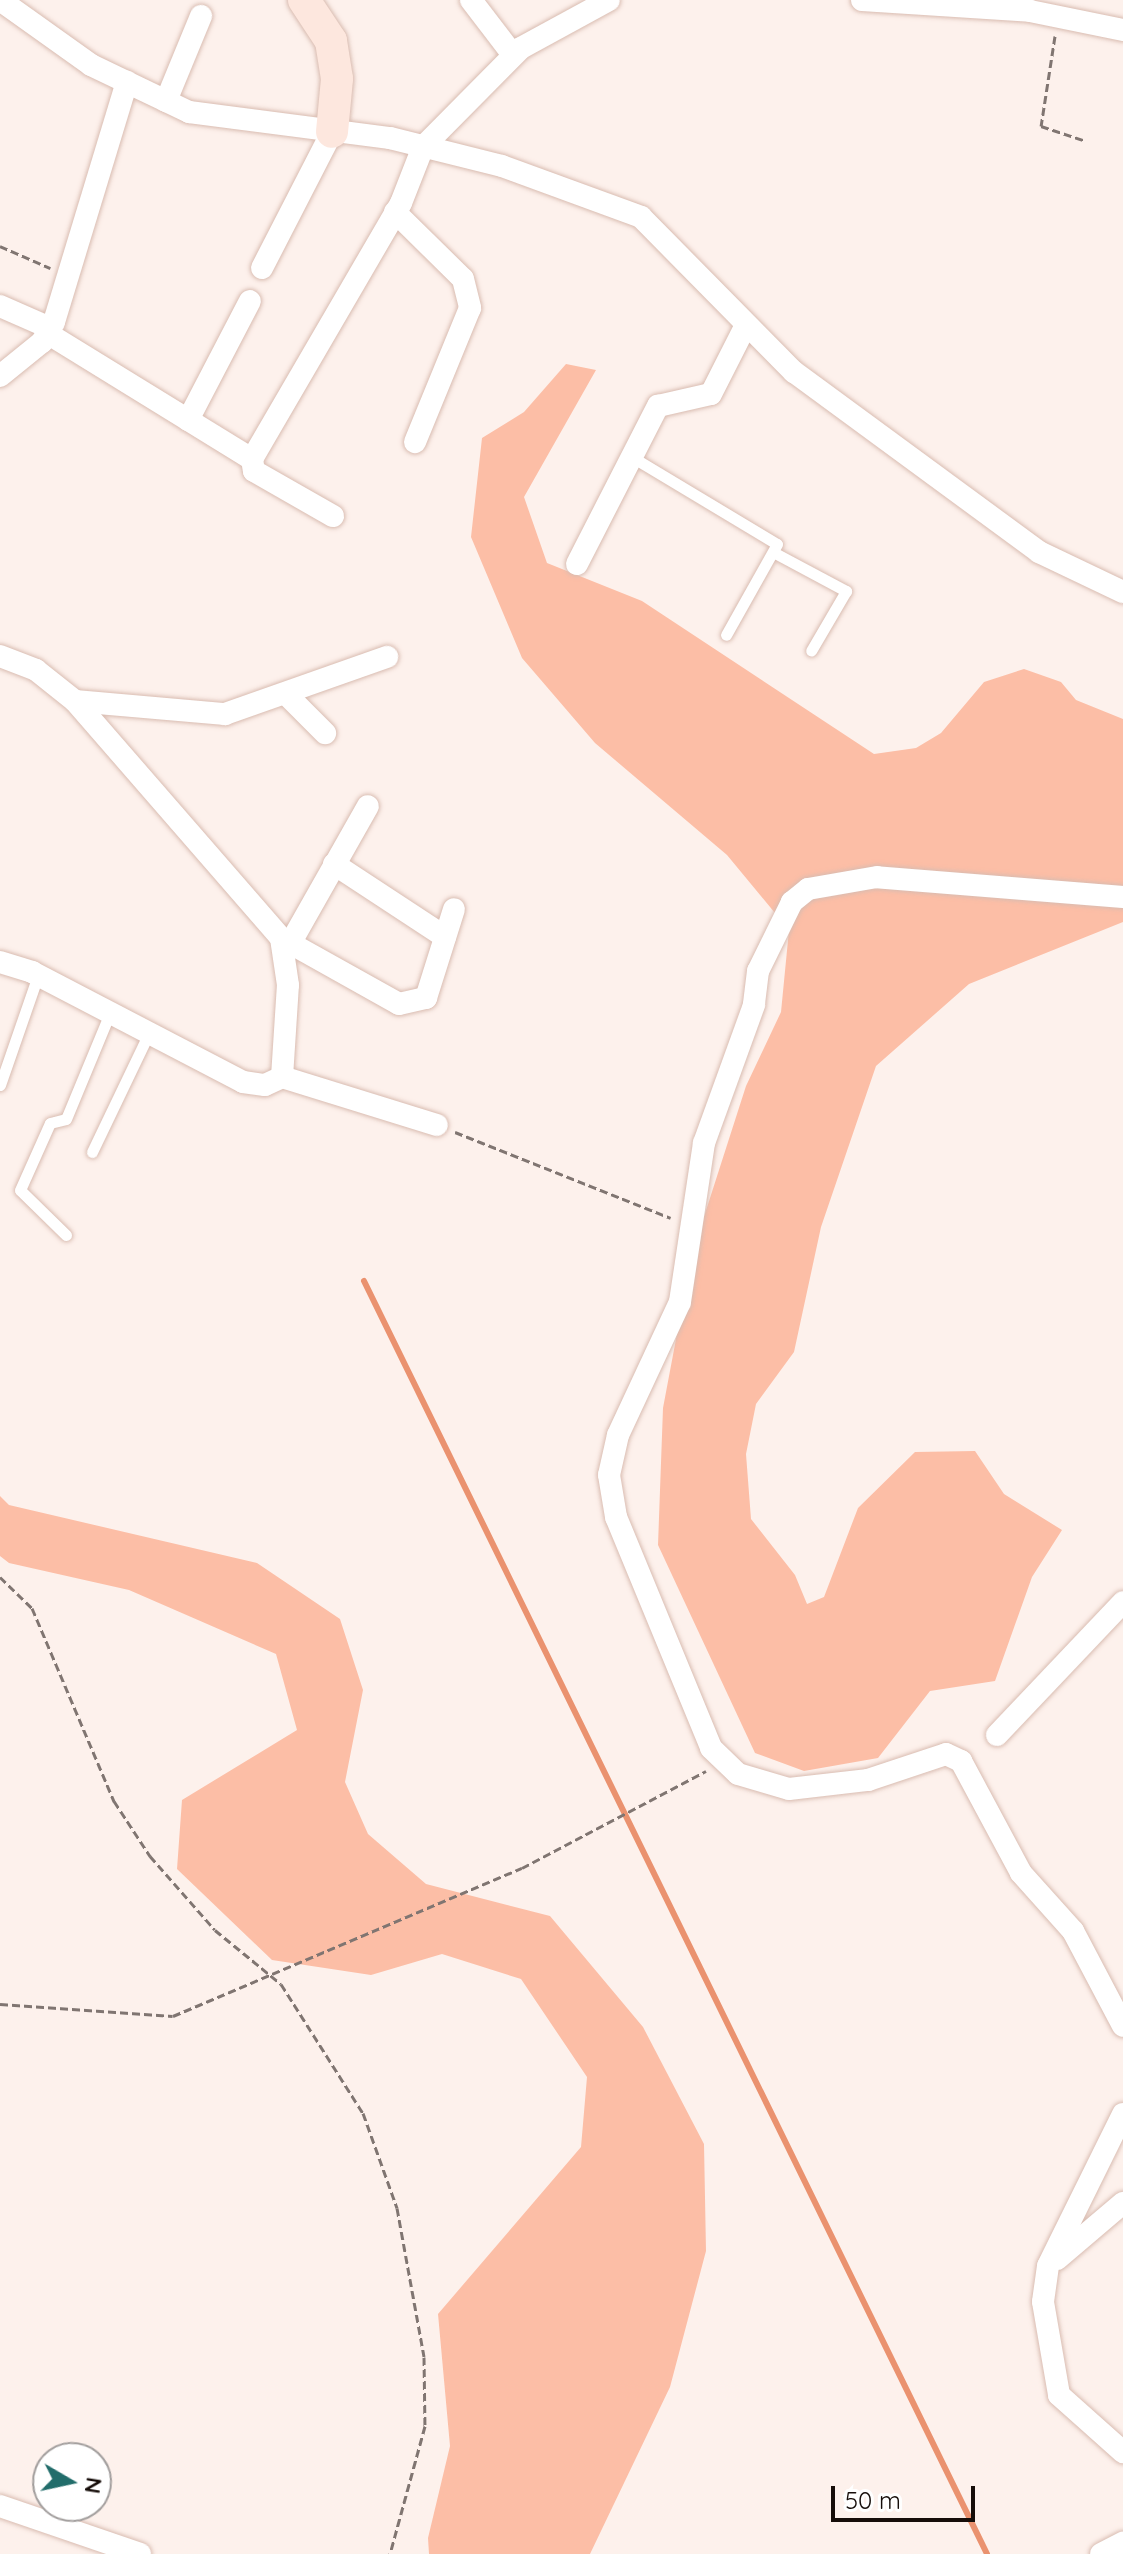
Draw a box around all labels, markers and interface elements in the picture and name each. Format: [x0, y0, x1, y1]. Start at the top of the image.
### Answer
north arrow [32, 2442, 112, 2522]
scale bar [835, 2470, 979, 2520]
text: N [79, 2475, 109, 2496]
text: 50 m [845, 2485, 901, 2515]

